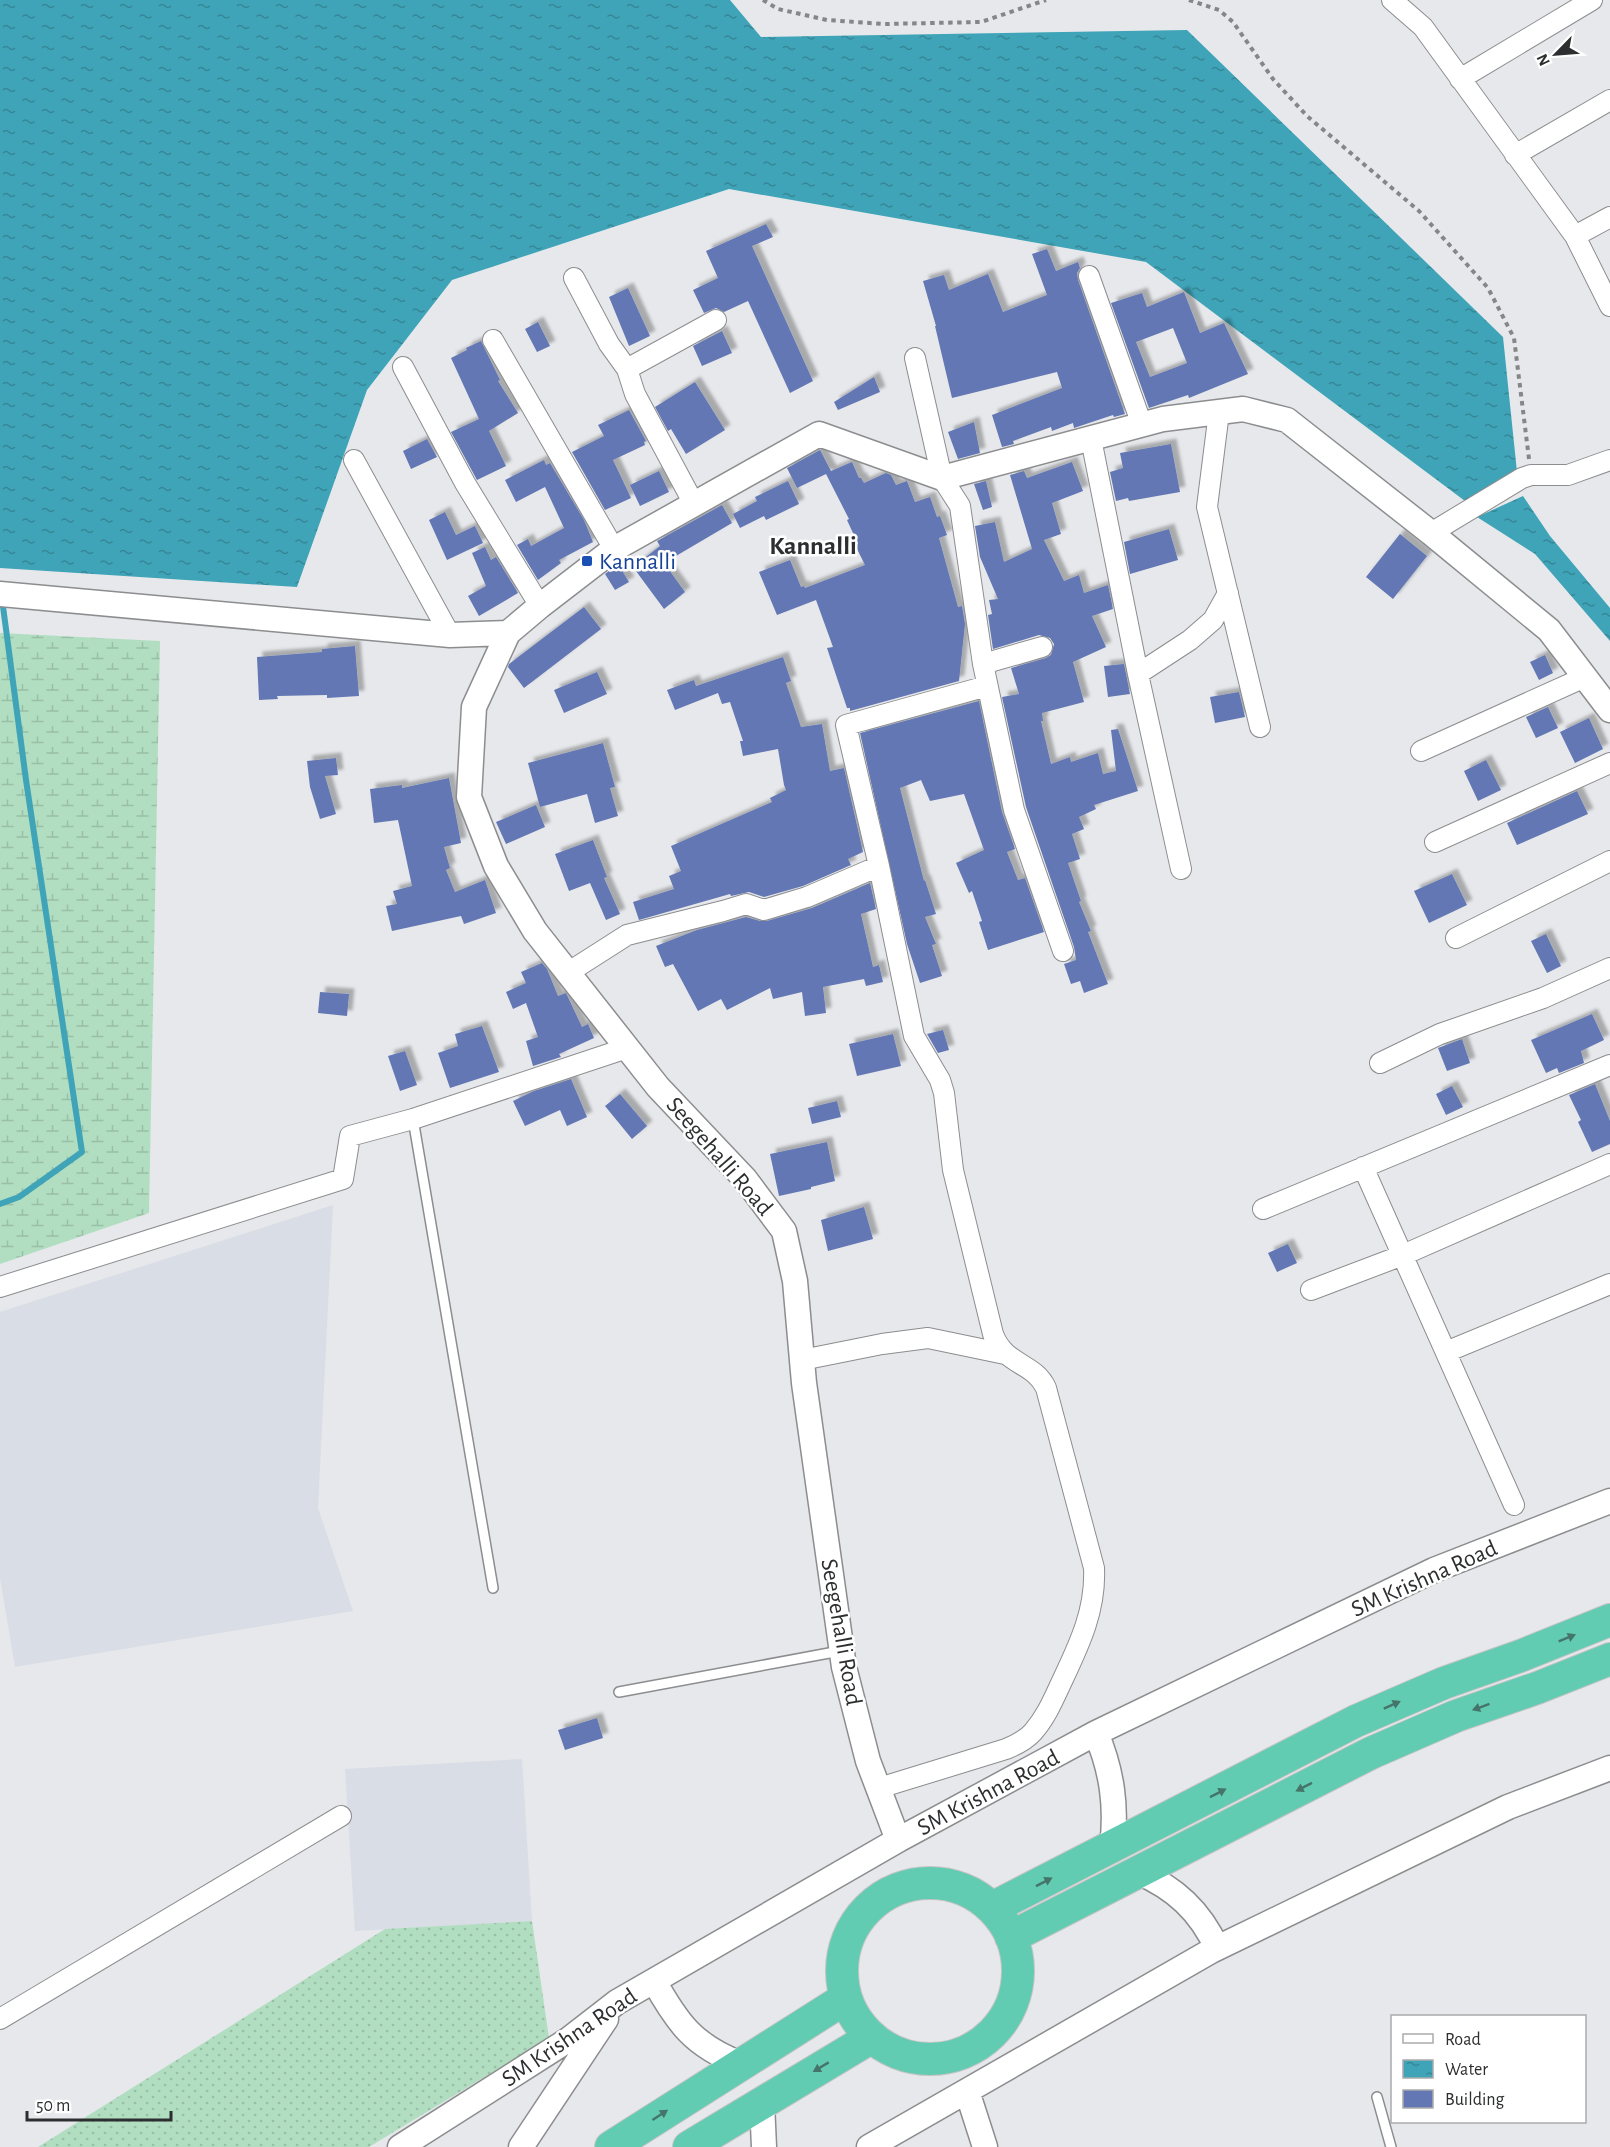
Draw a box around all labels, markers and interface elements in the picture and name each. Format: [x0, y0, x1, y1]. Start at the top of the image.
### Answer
north arrow [1526, 24, 1586, 84]
text: N [1534, 51, 1553, 68]
district label: Kannalli [769, 533, 857, 559]
place label: Kannalli [599, 550, 676, 574]
marker: Kannalli [580, 554, 594, 568]
street label: Seegehalli Road [662, 1093, 777, 1221]
street label: SM Krishna Road [1348, 1536, 1501, 1622]
street label: Seegehalli Road [816, 1557, 866, 1707]
one-way arrow [1558, 1633, 1576, 1643]
one-way arrow [1383, 1701, 1400, 1710]
one-way arrow [1472, 1702, 1490, 1712]
street label: SM Krishna Road [914, 1745, 1063, 1840]
one-way arrow [1295, 1782, 1312, 1792]
one-way arrow [1209, 1788, 1226, 1797]
one-way arrow [1035, 1877, 1053, 1887]
street label: SM Krishna Road [498, 1984, 641, 2092]
legend [1391, 2015, 1586, 2123]
text: Road [1445, 2031, 1481, 2049]
text: Water [1445, 2061, 1488, 2079]
one-way arrow [813, 2062, 829, 2073]
scale bar [27, 2084, 171, 2122]
text: Building [1445, 2091, 1505, 2109]
text: 50 m [36, 2097, 70, 2115]
one-way arrow [652, 2110, 668, 2121]

